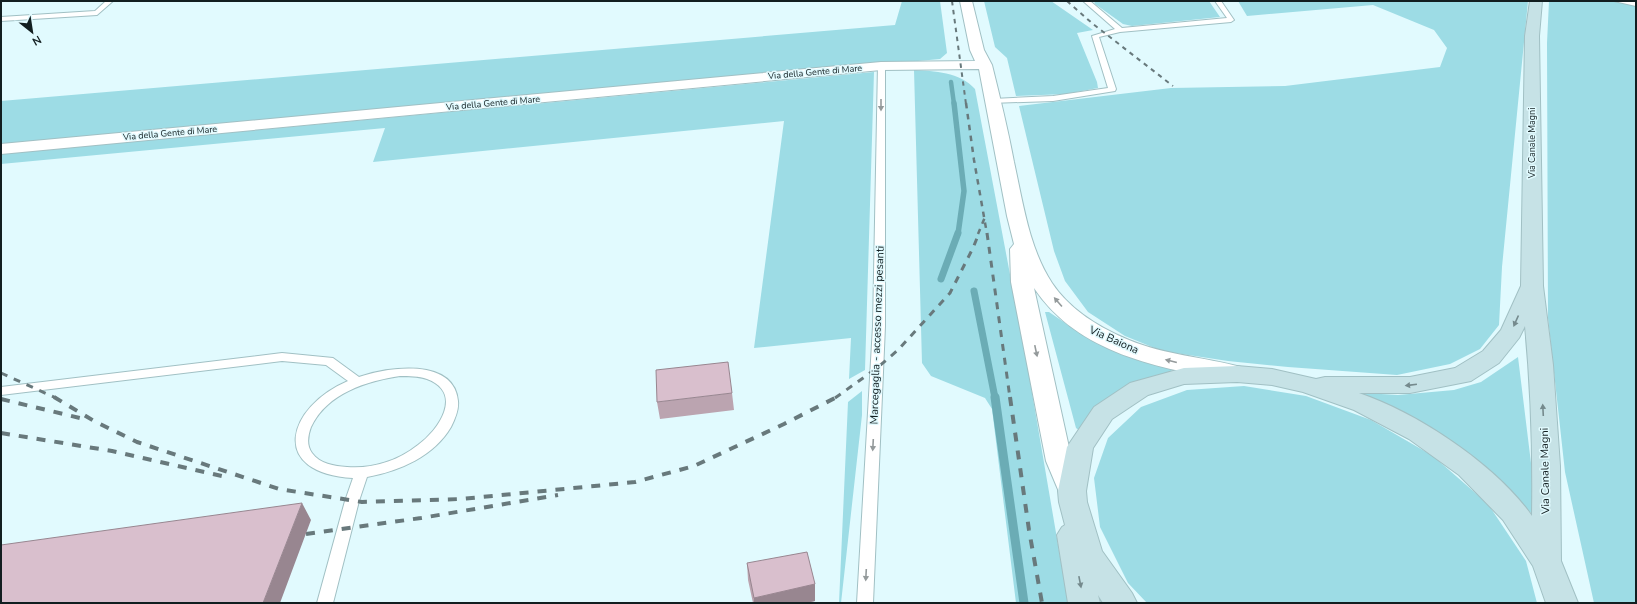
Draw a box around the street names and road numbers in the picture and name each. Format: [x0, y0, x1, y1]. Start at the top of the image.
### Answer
street label: Via della Gente di Mare [766, 62, 863, 82]
street label: Via della Gente di Mare [444, 93, 541, 113]
street label: Via Canale Magni [1526, 108, 1538, 179]
street label: Via della Gente di Mare [121, 123, 218, 143]
street label: Marcegaglia - accesso mezzi pesanti [866, 245, 888, 425]
street label: Via Baiona [1086, 322, 1141, 358]
street label: Via Canale Magni [1537, 428, 1553, 515]

